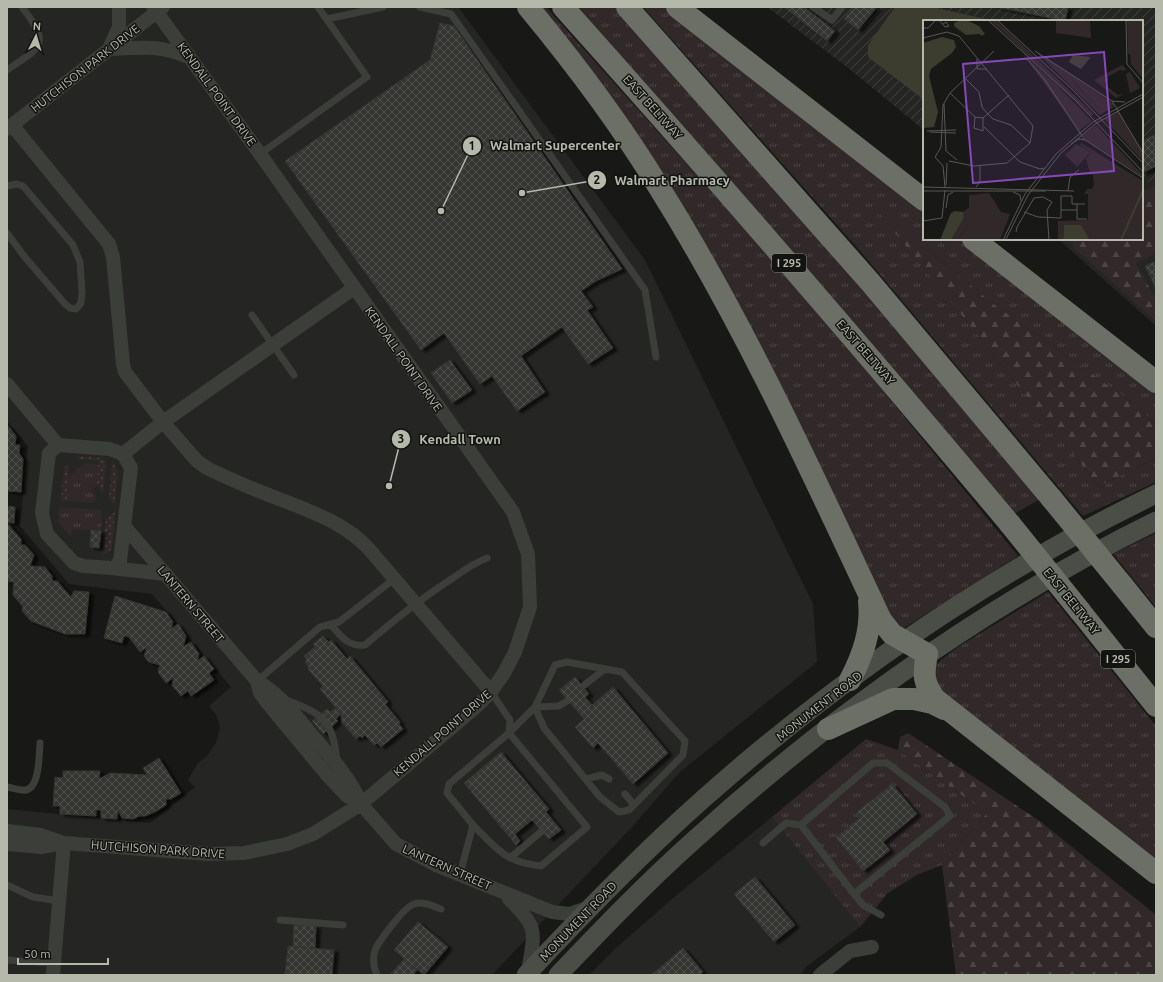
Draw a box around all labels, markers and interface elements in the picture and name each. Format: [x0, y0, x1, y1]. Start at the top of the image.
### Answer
north arrow [16, 16, 56, 56]
inset map [923, 20, 1143, 240]
street label: HUTCHISON PARK DRIVE [28, 21, 142, 115]
street label: KENDALL POINT DRIVE [175, 40, 259, 148]
street label: EAST BELTWAY [621, 72, 685, 142]
callout: Walmart Supercenter [462, 133, 628, 158]
text: Walmart Supercenter [490, 138, 621, 152]
text: 1 [469, 139, 475, 152]
callout: Walmart Pharmacy [587, 168, 738, 193]
text: 2 [594, 173, 601, 186]
text: Walmart Pharmacy [614, 173, 730, 187]
road number: I 295 [772, 254, 806, 272]
street label: KENDALL POINT DRIVE [363, 304, 445, 414]
street label: EAST BELTWAY [834, 317, 898, 387]
callout: Kendall Town [391, 427, 509, 452]
text: 3 [398, 432, 404, 445]
text: Kendall Town [419, 432, 501, 446]
street label: LANTERN STREET [155, 563, 227, 645]
street label: EAST BELTWAY [1041, 565, 1103, 637]
road number: I 295 [1101, 650, 1135, 668]
street label: MONUMENT ROAD [774, 669, 864, 743]
street label: KENDALL POINT DRIVE [391, 687, 494, 779]
street label: HUTCHISON PARK DRIVE [91, 838, 226, 860]
street label: LANTERN STREET [401, 842, 494, 893]
street label: MONUMENT ROAD [537, 879, 619, 963]
scale bar [18, 940, 108, 966]
text: 50 m [24, 947, 51, 960]

